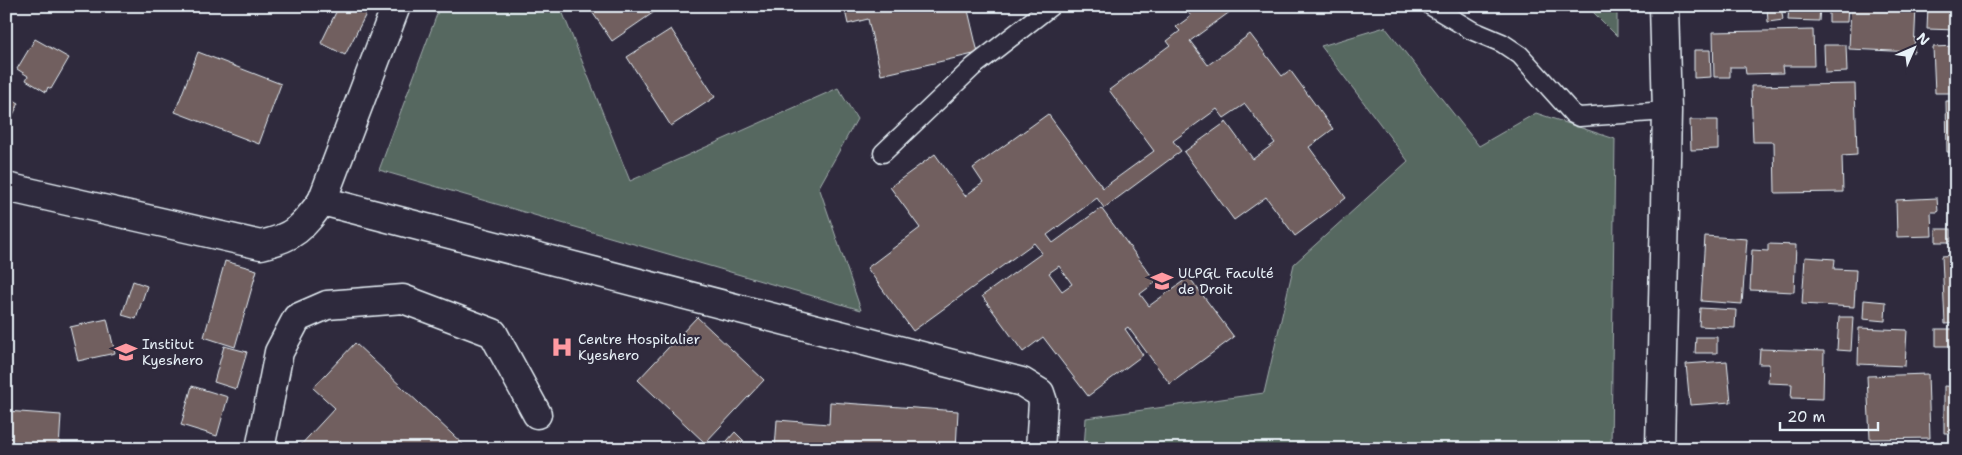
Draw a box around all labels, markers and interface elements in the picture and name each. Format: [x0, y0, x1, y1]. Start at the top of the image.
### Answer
north arrow [1890, 22, 1940, 72]
text: N [1913, 29, 1933, 49]
place label: ULPGL Faculté de Droit [1178, 264, 1274, 298]
school or university icon: ULPGL Faculté de Droit [1149, 268, 1175, 294]
place label: Centre Hospitalier Kyeshero [578, 330, 701, 364]
hospital icon: Centre Hospitalier Kyeshero [549, 334, 575, 360]
place label: Institut Kyeshero [142, 335, 203, 369]
school or university icon: Institut Kyeshero [113, 339, 139, 365]
scale bar [1780, 400, 1877, 432]
text: 20 m [1787, 407, 1826, 427]

